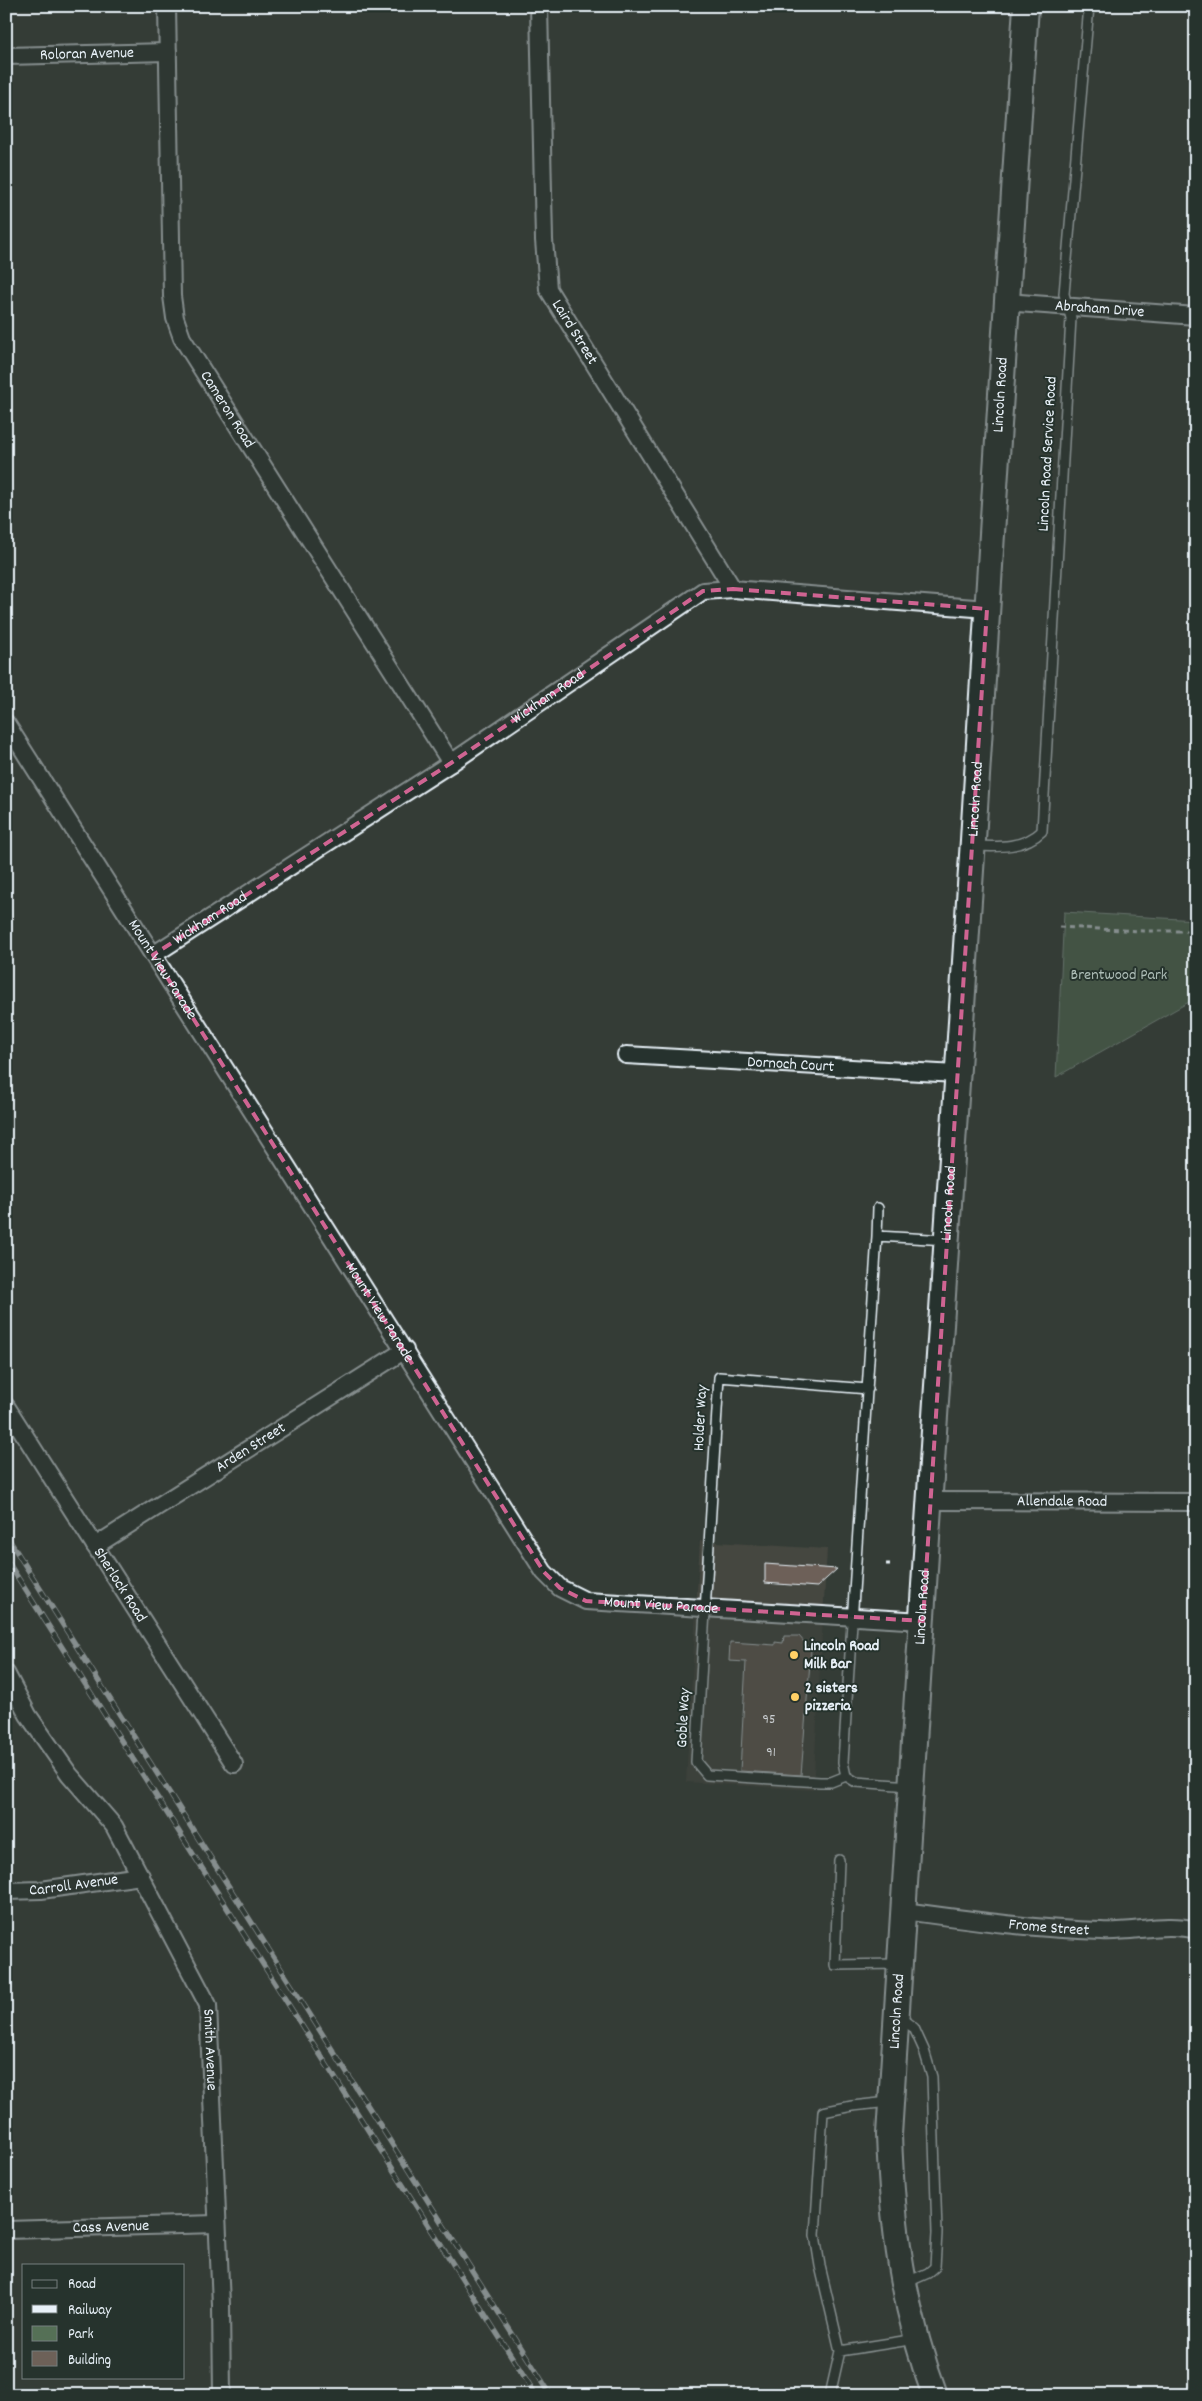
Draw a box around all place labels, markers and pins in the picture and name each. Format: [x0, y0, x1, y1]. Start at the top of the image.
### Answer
place label: Lincoln Road Milk Bar [804, 1635, 879, 1676]
marker: Lincoln Road Milk Bar [788, 1649, 800, 1661]
place label: 2 sisters pizzeria [805, 1677, 858, 1718]
marker: 2 sisters pizzeria [789, 1691, 801, 1703]

